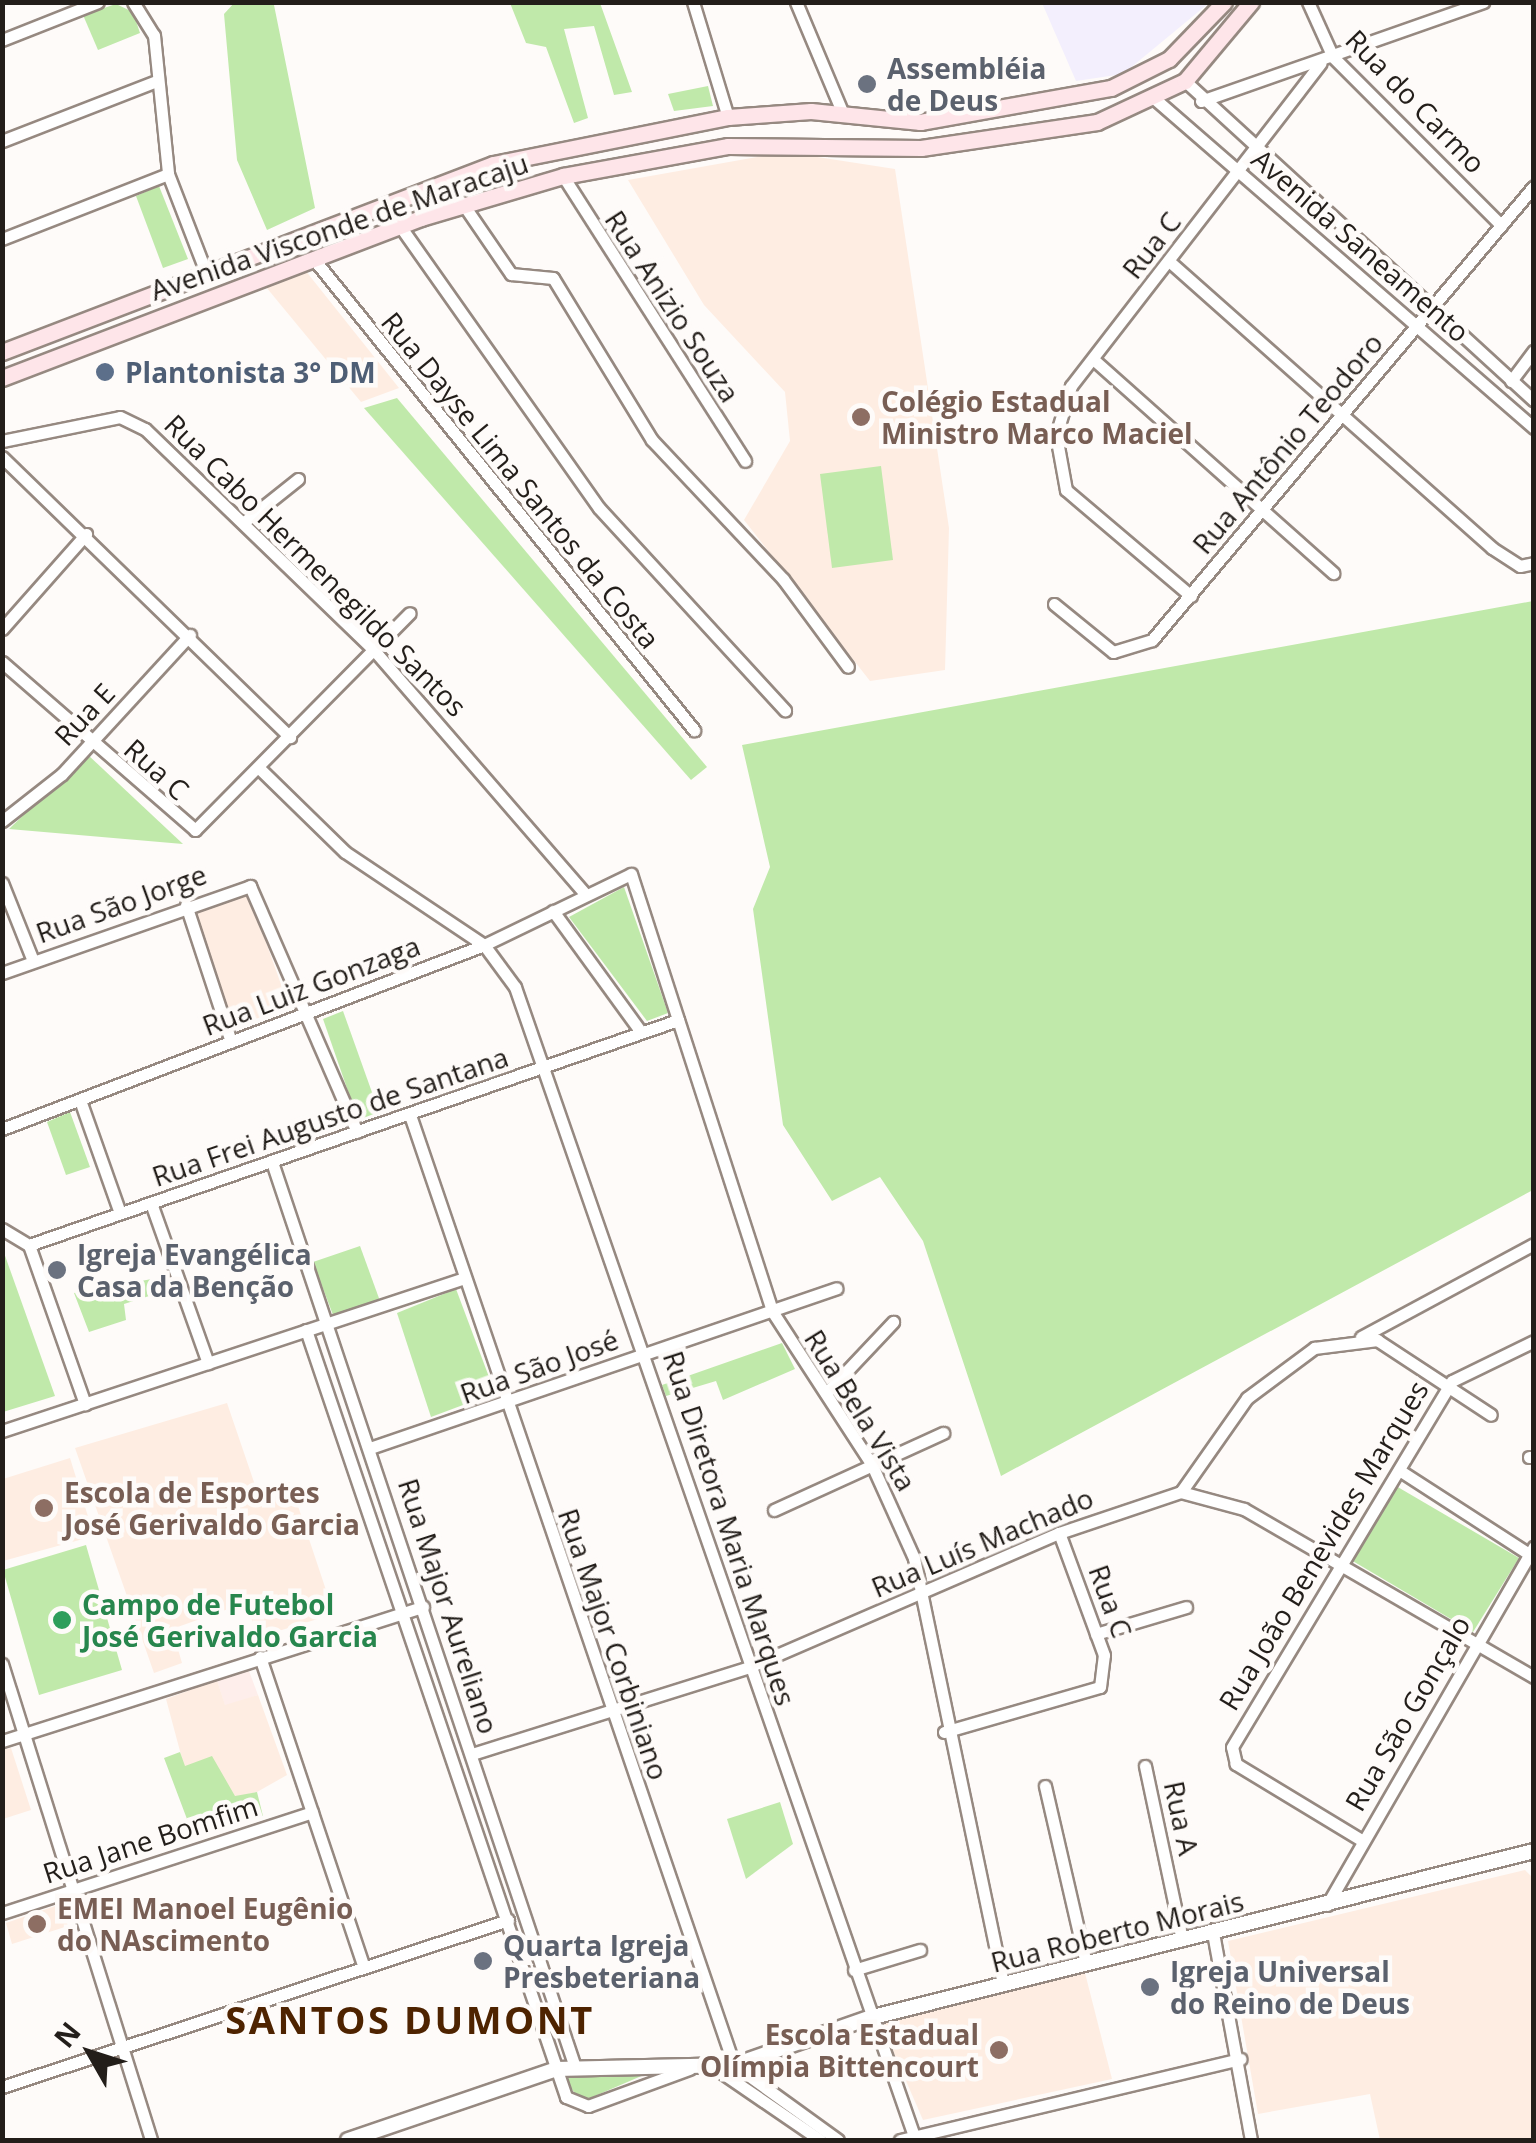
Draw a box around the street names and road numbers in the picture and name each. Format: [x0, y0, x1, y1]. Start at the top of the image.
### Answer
street label: Rua do Carmo [1339, 22, 1493, 180]
street label: Avenida Saneamento [1246, 142, 1476, 348]
street label: Avenida Visconde de Maracaju [146, 145, 532, 307]
street label: Rua Anizio Souza [599, 204, 747, 408]
street label: Rua C [1115, 205, 1187, 285]
street label: Rua Dayse Lima Santos da Costa [375, 305, 667, 655]
street label: Rua Antônio Teodoro [1185, 326, 1389, 560]
street label: Rua Cabo Hermenegildo Santos [158, 407, 474, 723]
street label: Rua E [47, 676, 121, 752]
street label: Rua C [118, 731, 196, 807]
street label: Rua São Jorge [31, 857, 211, 949]
street label: Rua Luiz Gonzaga [197, 928, 425, 1042]
street label: Rua Frei Augusto de Santana [148, 1039, 512, 1193]
street label: Rua São José [455, 1322, 623, 1410]
street label: Rua Bela Vista [798, 1323, 924, 1497]
street label: Rua Diretora Maria Marques [657, 1347, 803, 1709]
street label: Rua João Benevides Marques [1211, 1374, 1435, 1716]
street label: Rua Major Aureliano [392, 1474, 506, 1738]
street label: Rua Luís Machado [866, 1480, 1098, 1604]
street label: Rua Major Corbiniano [552, 1504, 676, 1784]
street label: Rua C [1082, 1560, 1140, 1642]
street label: Rua São Gonçalo [1338, 1610, 1476, 1816]
street label: Rua A [1158, 1778, 1206, 1858]
street label: Rua Jane Bomfim [38, 1788, 262, 1890]
street label: Rua Roberto Morais [987, 1883, 1247, 1979]

